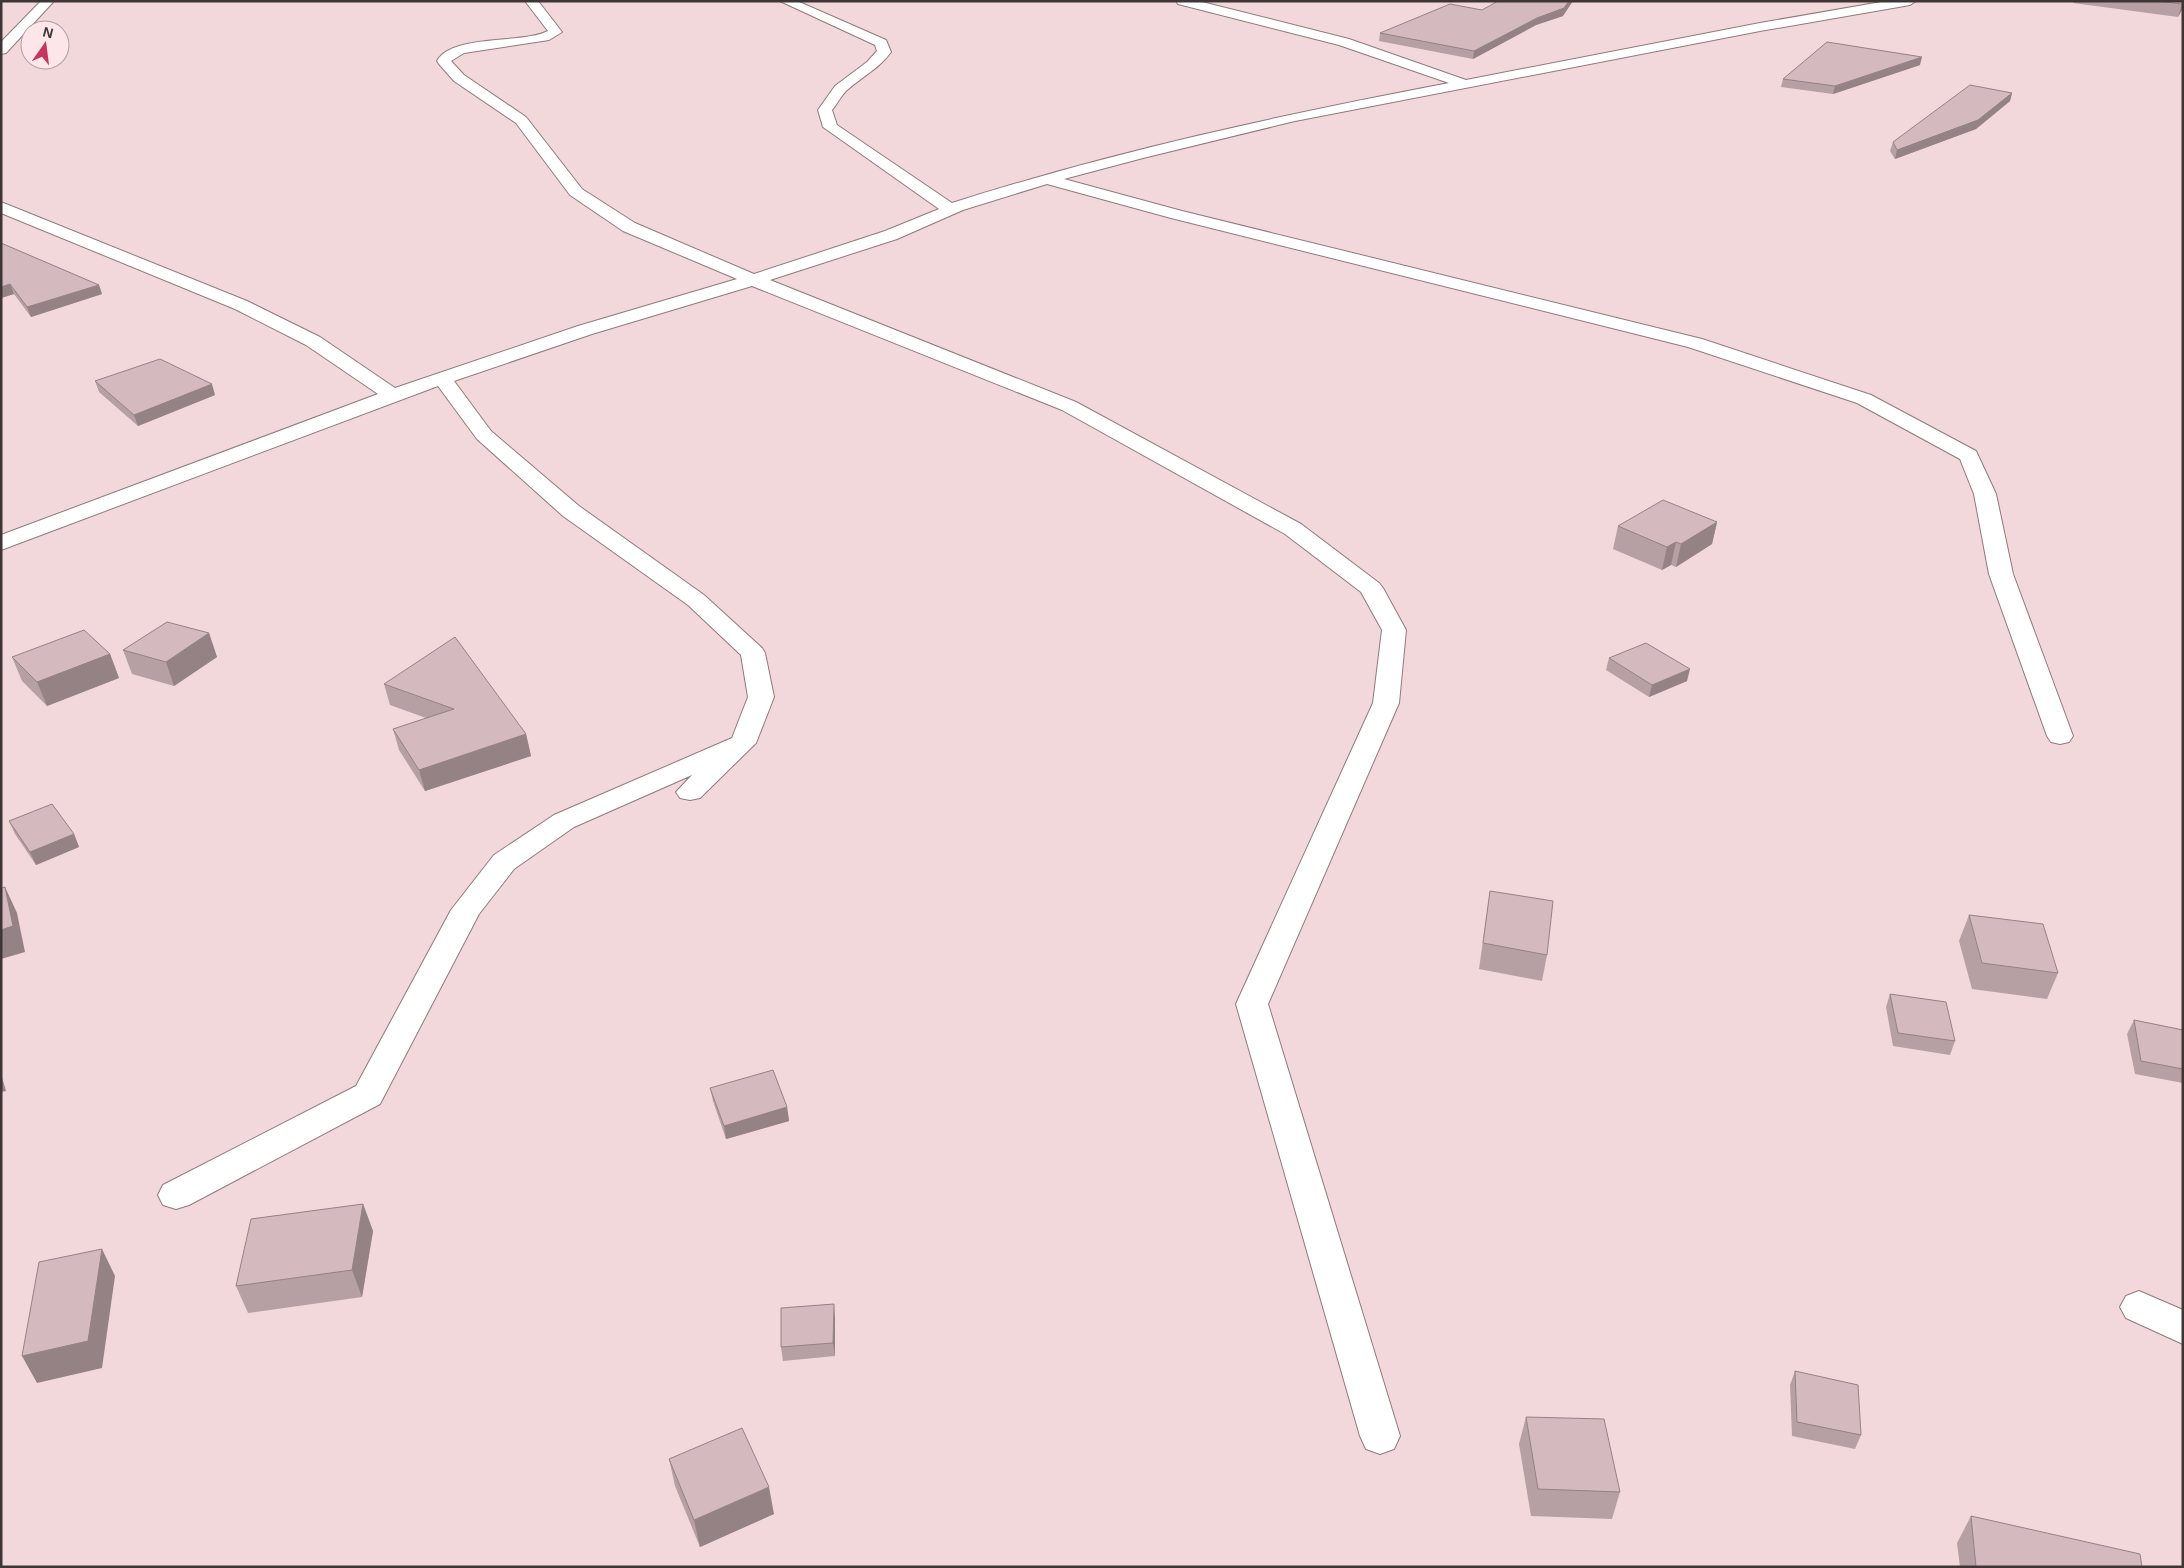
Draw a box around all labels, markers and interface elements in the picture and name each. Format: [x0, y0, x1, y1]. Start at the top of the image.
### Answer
north arrow [20, 20, 70, 70]
text: N [41, 23, 55, 41]

